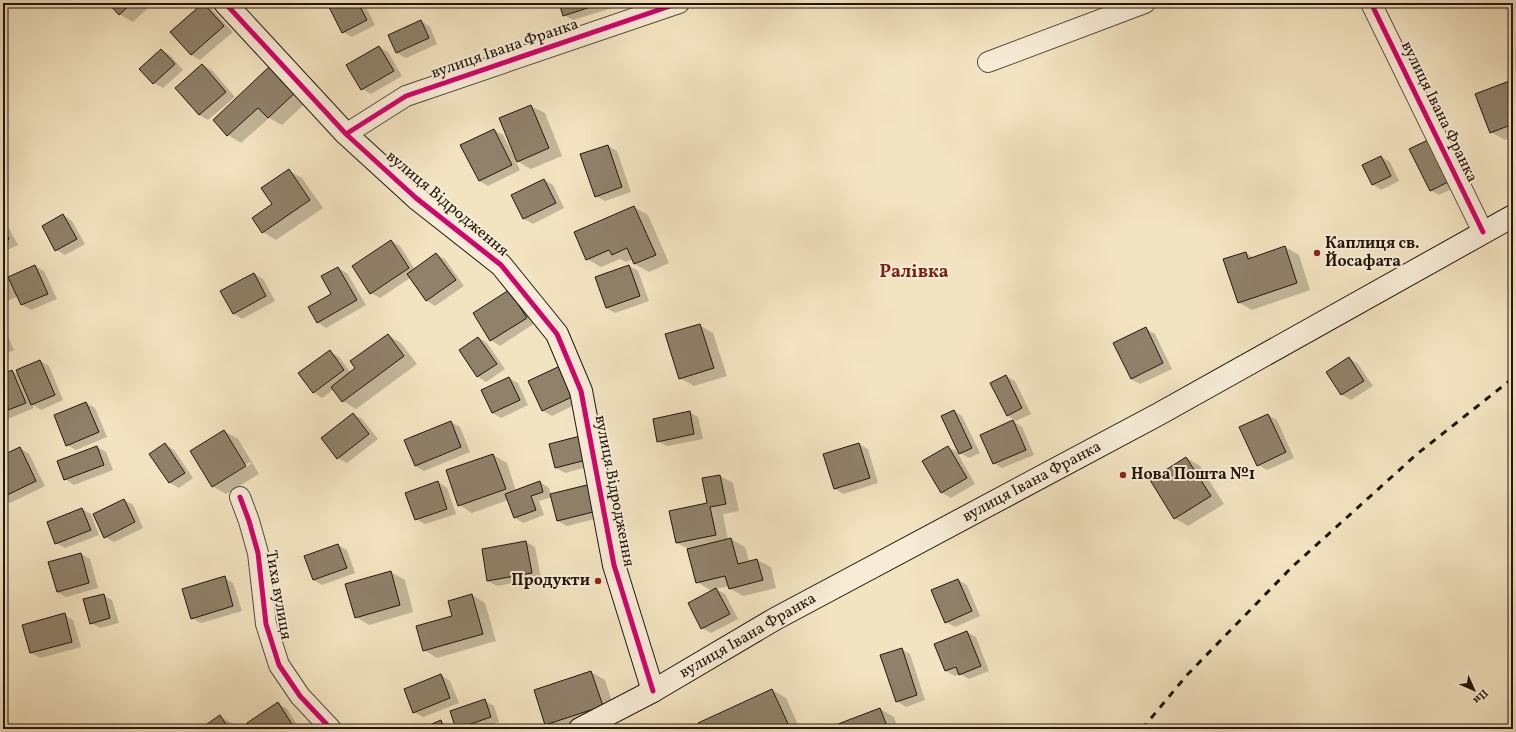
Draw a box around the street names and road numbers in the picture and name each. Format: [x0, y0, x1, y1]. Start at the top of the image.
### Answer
street label: вулиця Івана Франка [428, 13, 582, 85]
street label: вулиця Івана Франка [1395, 38, 1483, 186]
street label: вулиця Відродження [381, 146, 513, 262]
street label: вулиця Відродження [589, 413, 639, 569]
street label: вулиця Івана Франка [959, 436, 1105, 528]
street label: Тиха вулиця [259, 549, 297, 641]
street label: вулиця Івана Франка [676, 588, 820, 684]

